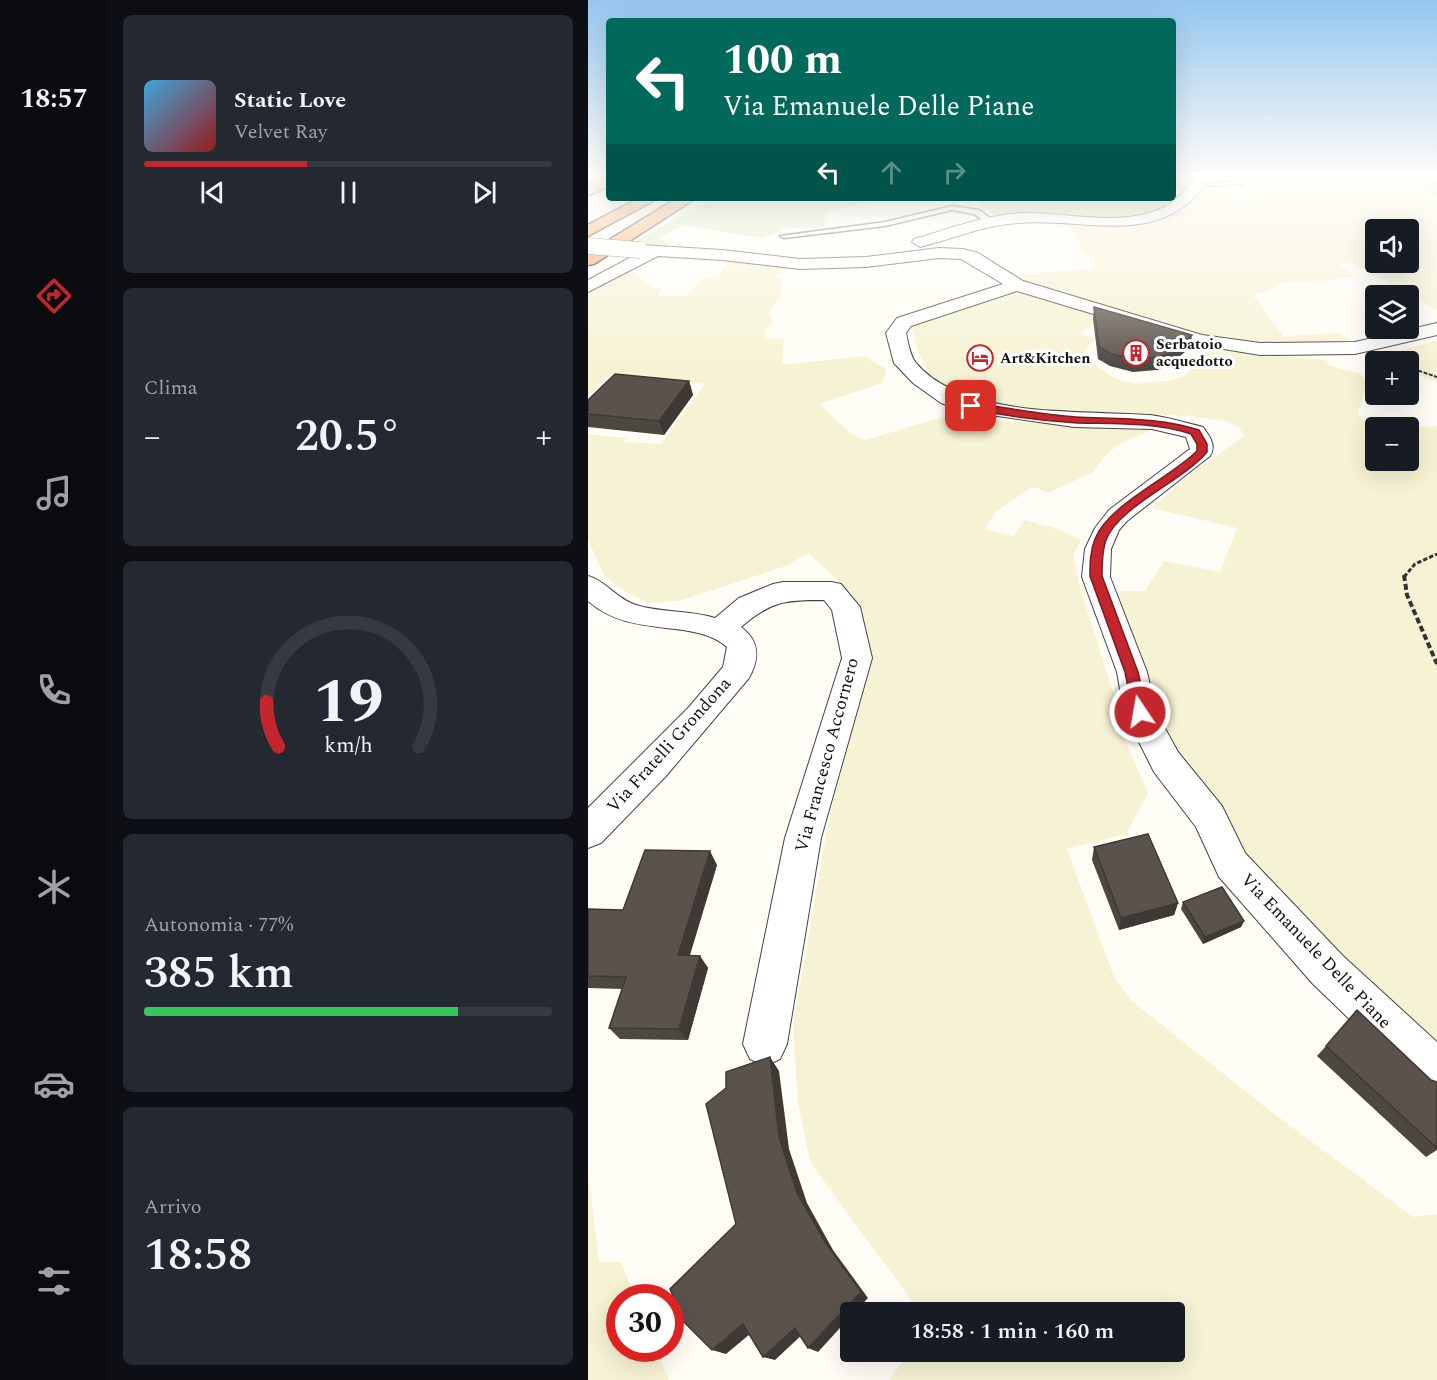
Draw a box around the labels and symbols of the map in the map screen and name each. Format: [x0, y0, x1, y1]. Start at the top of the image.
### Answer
place label: Serbatoio acquedotto [1156, 333, 1233, 373]
building icon: Serbatoio acquedotto [1121, 338, 1151, 368]
hotel icon: Art&Kitchen [965, 343, 995, 373]
place label: Art&Kitchen [1000, 347, 1091, 370]
pin [945, 380, 996, 431]
street label: Via Francesco Accornero [788, 655, 866, 855]
street label: Via Fratelli Grondona [600, 671, 738, 819]
position arrow [1108, 680, 1172, 744]
street label: Via Emanuele Delle Piane [1234, 867, 1398, 1035]
speed limit sign: 30 [606, 1284, 684, 1362]

